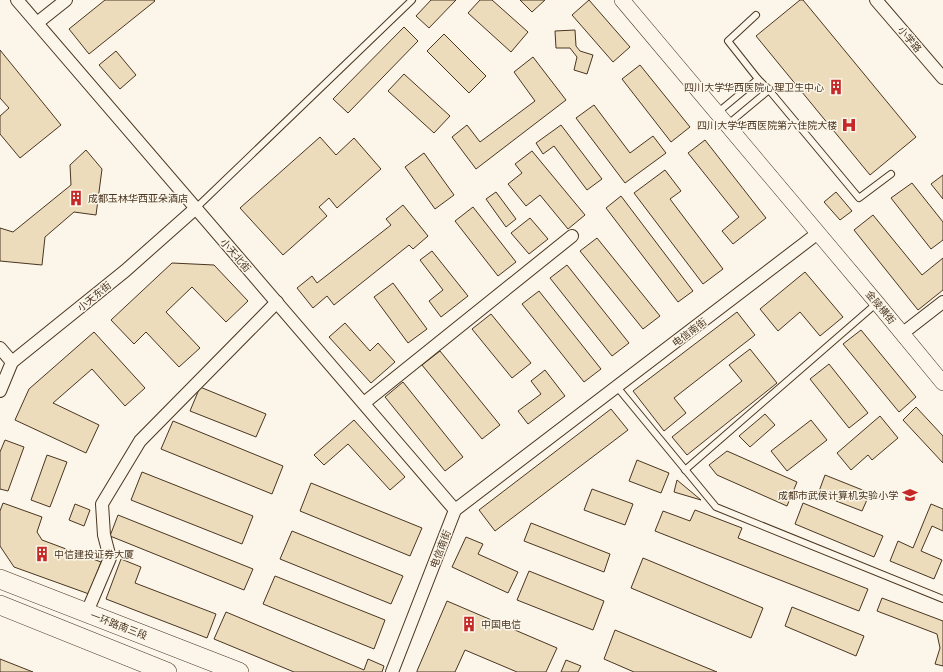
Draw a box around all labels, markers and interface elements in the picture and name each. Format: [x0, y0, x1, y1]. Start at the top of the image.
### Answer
street label: 小学路 [896, 24, 924, 54]
building icon: 四川大学华西医院心理卫生中心 [827, 78, 845, 96]
place label: 四川大学华西医院心理卫生中心 [684, 81, 824, 93]
hospital icon: 四川大学华西医院第六住院大楼 [840, 116, 858, 134]
place label: 四川大学华西医院第六住院大楼 [697, 119, 837, 131]
building icon: 成都玉林华西亚朵酒店 [67, 189, 85, 207]
place label: 成都玉林华西亚朵酒店 [88, 192, 188, 204]
street label: 小天北街 [218, 236, 254, 274]
street label: 小天东街 [75, 279, 113, 313]
street label: 金陵横街 [864, 288, 898, 326]
street label: 电信南街 [669, 315, 709, 349]
school or university icon: 成都市武侯计算机实验小学 [901, 486, 919, 504]
place label: 成都市武侯计算机实验小学 [778, 489, 898, 501]
street label: 电信南街 [427, 528, 453, 570]
building icon: 中信建投证券大厦 [33, 545, 51, 563]
place label: 中信建投证券大厦 [54, 548, 134, 560]
street label: 一环路南三段 [89, 609, 149, 641]
building icon: 中国电信 [460, 615, 478, 633]
place label: 中国电信 [481, 618, 521, 630]

